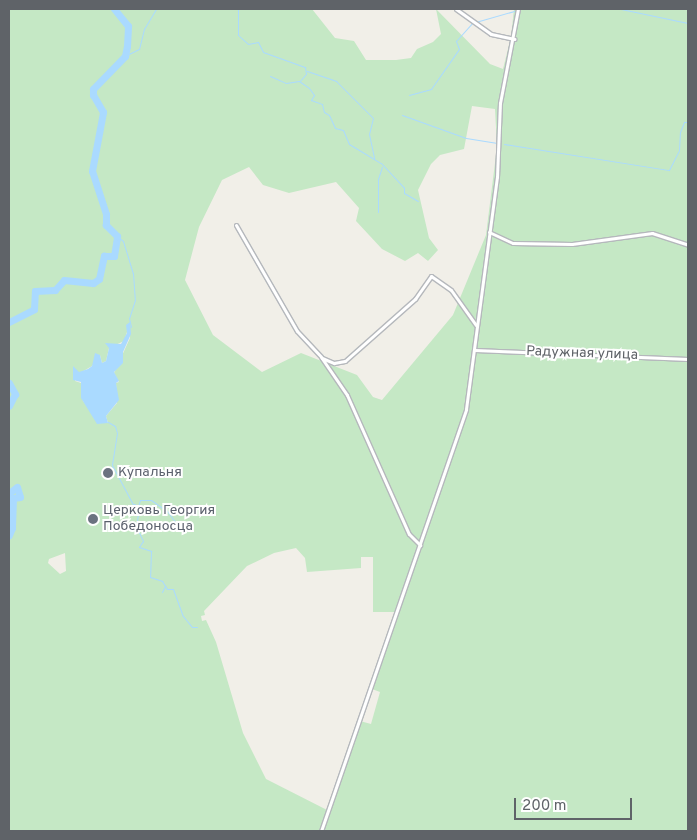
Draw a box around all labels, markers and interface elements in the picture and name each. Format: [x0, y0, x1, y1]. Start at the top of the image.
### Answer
street label: Радужная улица [526, 344, 638, 364]
place label: Купальня [118, 465, 182, 481]
marker: Купальня [102, 467, 114, 479]
place label: Церковь Георгия Победоносца [103, 503, 215, 536]
marker: Церковь Георгия Победоносца [87, 513, 99, 525]
scale bar [517, 788, 634, 820]
text: 200 m [522, 797, 567, 816]

